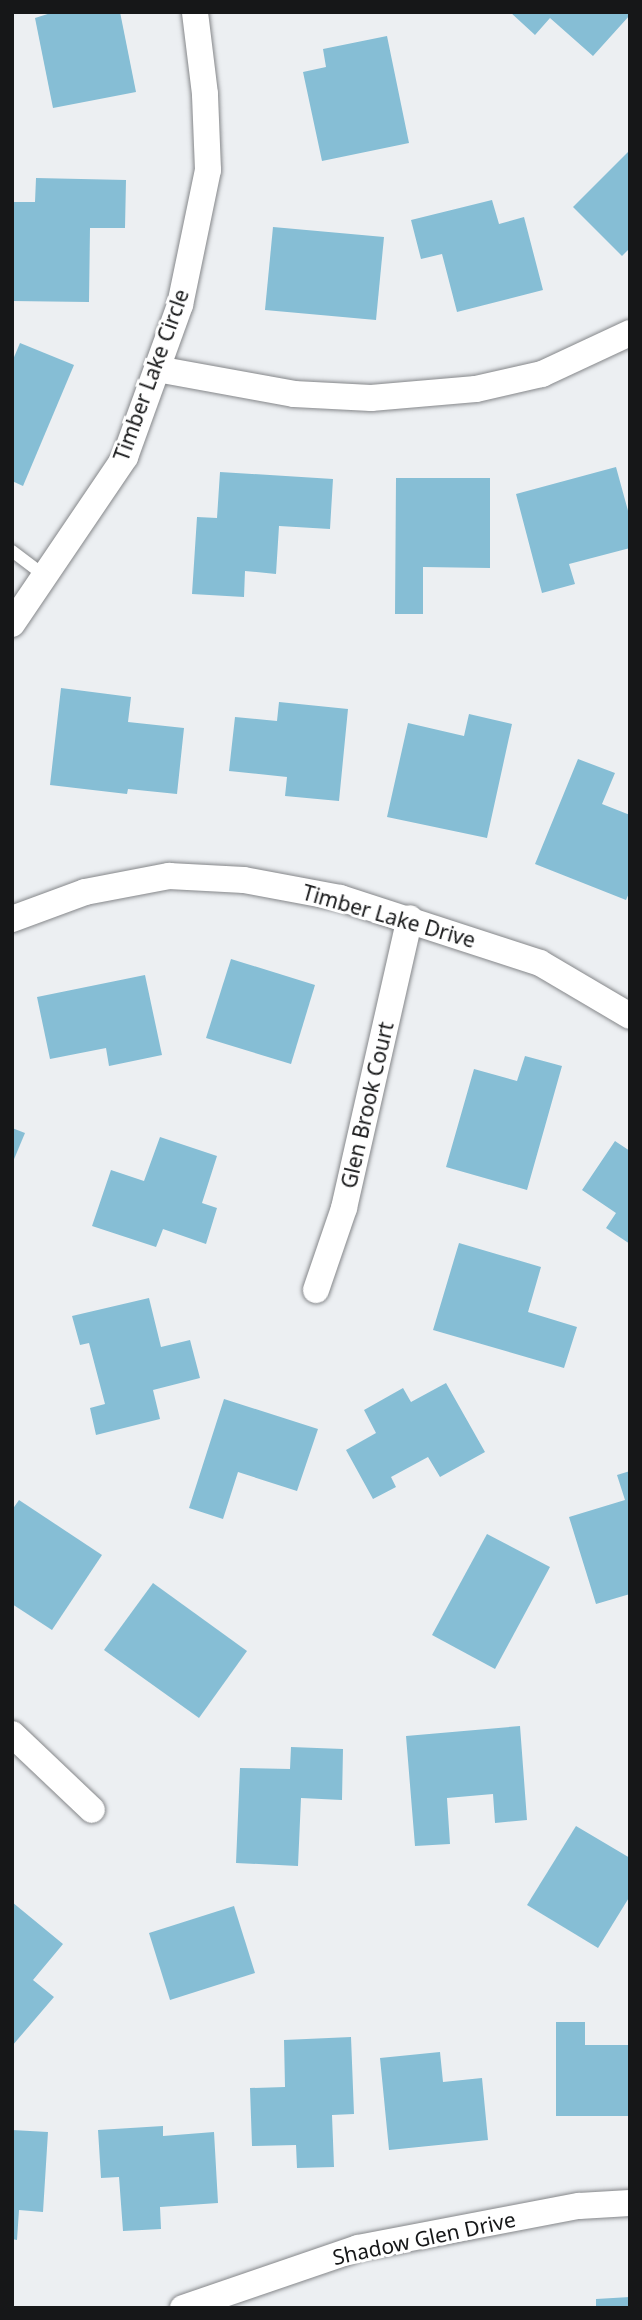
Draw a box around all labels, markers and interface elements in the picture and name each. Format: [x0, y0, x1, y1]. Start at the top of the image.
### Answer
street label: Timber Lake Circle [108, 286, 194, 464]
street label: Timber Lake Drive [300, 879, 478, 953]
street label: Glen Brook Court [336, 1019, 398, 1191]
street label: Shadow Glen Drive [330, 2206, 518, 2270]

